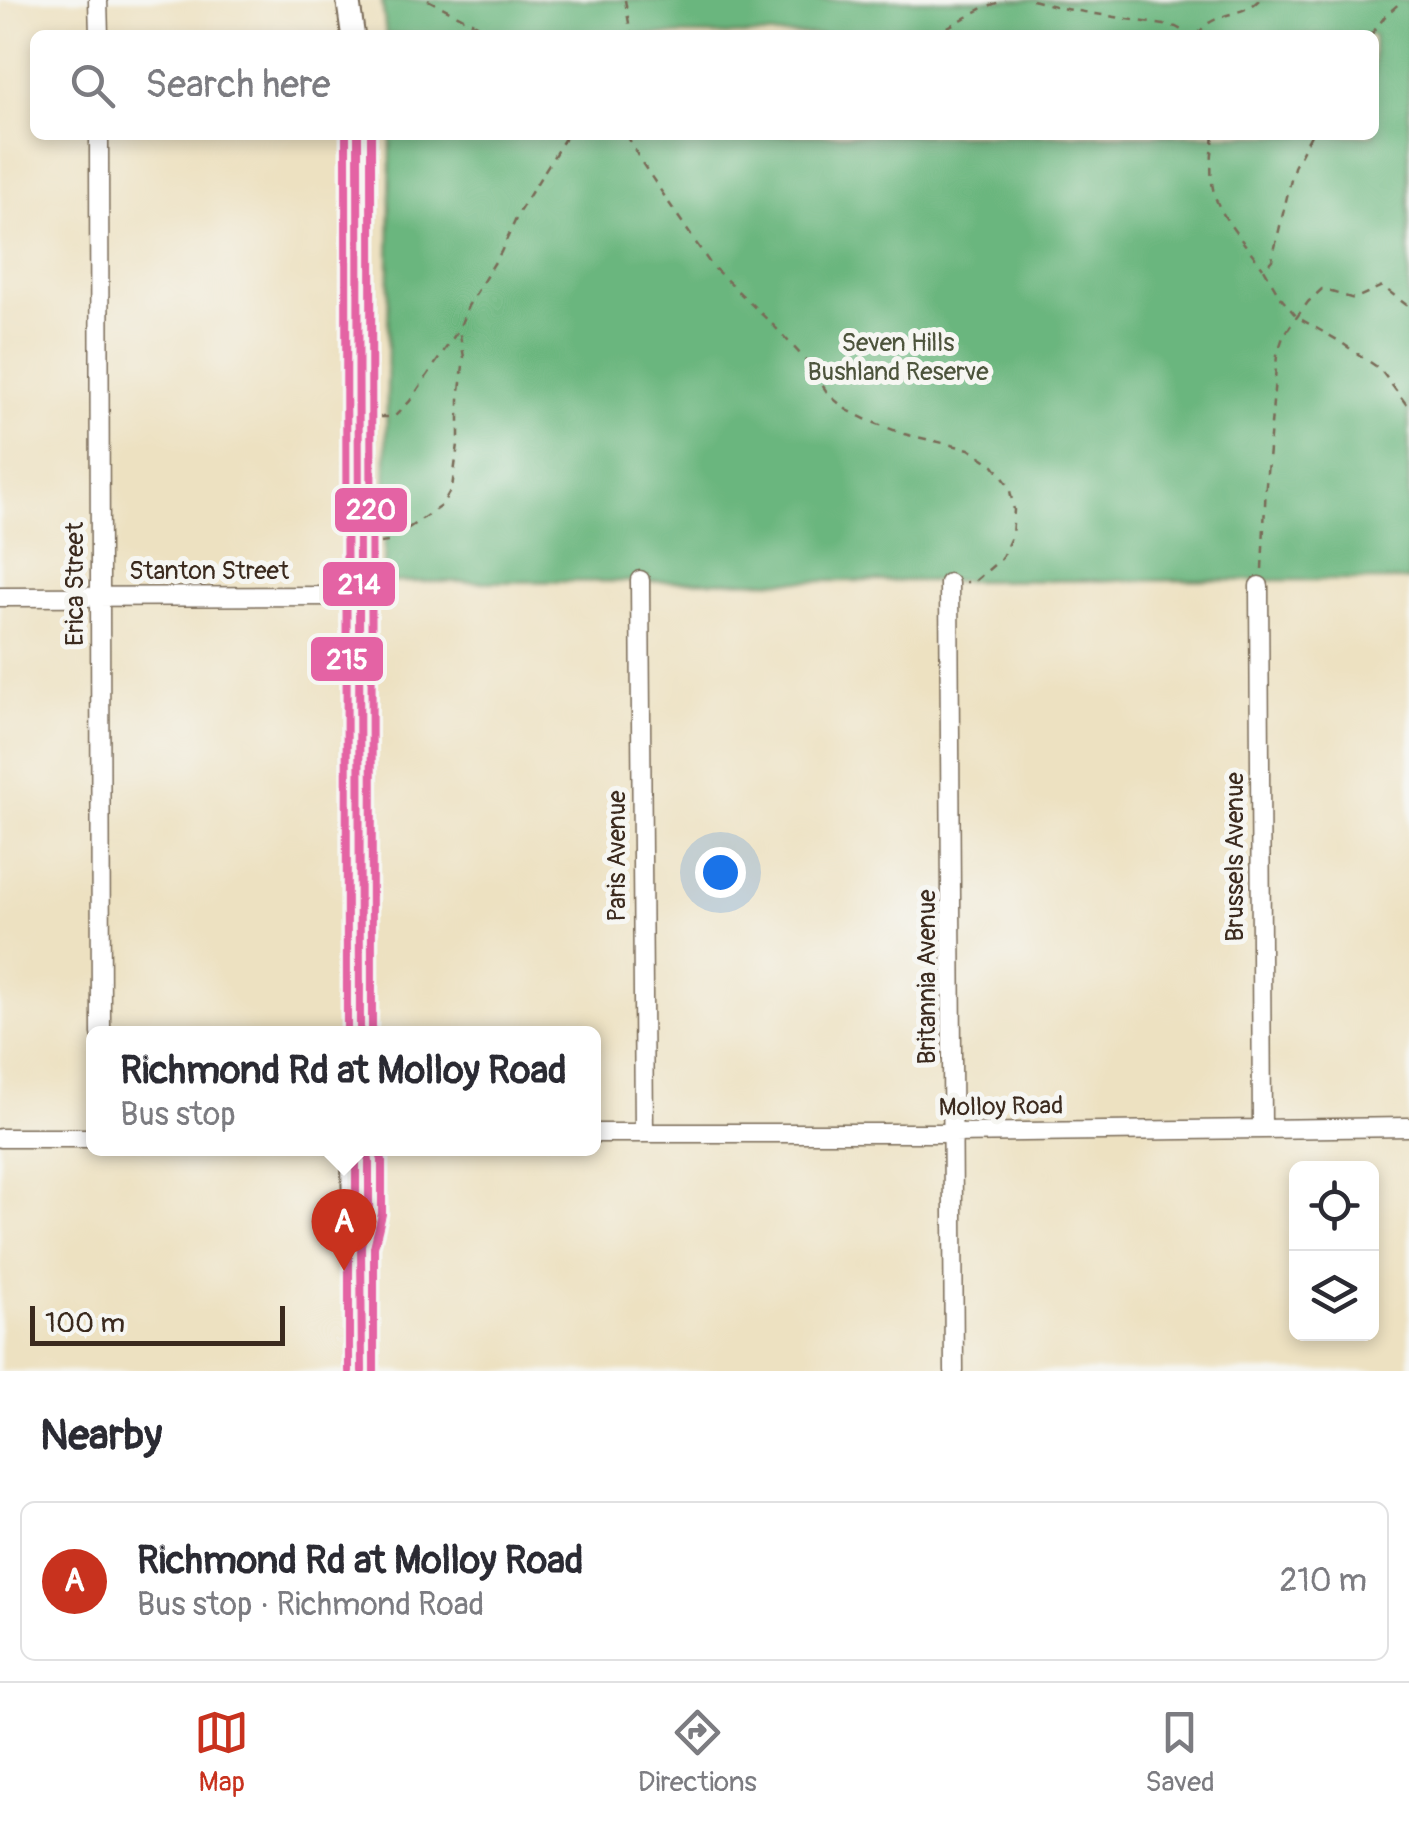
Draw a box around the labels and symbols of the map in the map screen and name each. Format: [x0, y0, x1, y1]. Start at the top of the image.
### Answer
park label: Seven Hills Bushland Reserve [807, 328, 989, 388]
line badge: 220 [333, 486, 409, 534]
text: 220 [346, 493, 396, 528]
street label: Erica Street [60, 521, 91, 646]
street label: Stanton Street [129, 556, 290, 587]
line badge: 214 [321, 560, 397, 608]
text: 214 [338, 568, 381, 603]
line badge: 215 [309, 635, 385, 683]
text: 215 [326, 643, 368, 678]
street label: Brussels Avenue [1220, 771, 1251, 942]
street label: Paris Avenue [602, 790, 633, 922]
your location [695, 847, 746, 898]
street label: Britannia Avenue [912, 889, 943, 1065]
street label: Molloy Road [938, 1090, 1064, 1124]
pin: A [312, 1188, 376, 1271]
scale bar [30, 1301, 285, 1346]

